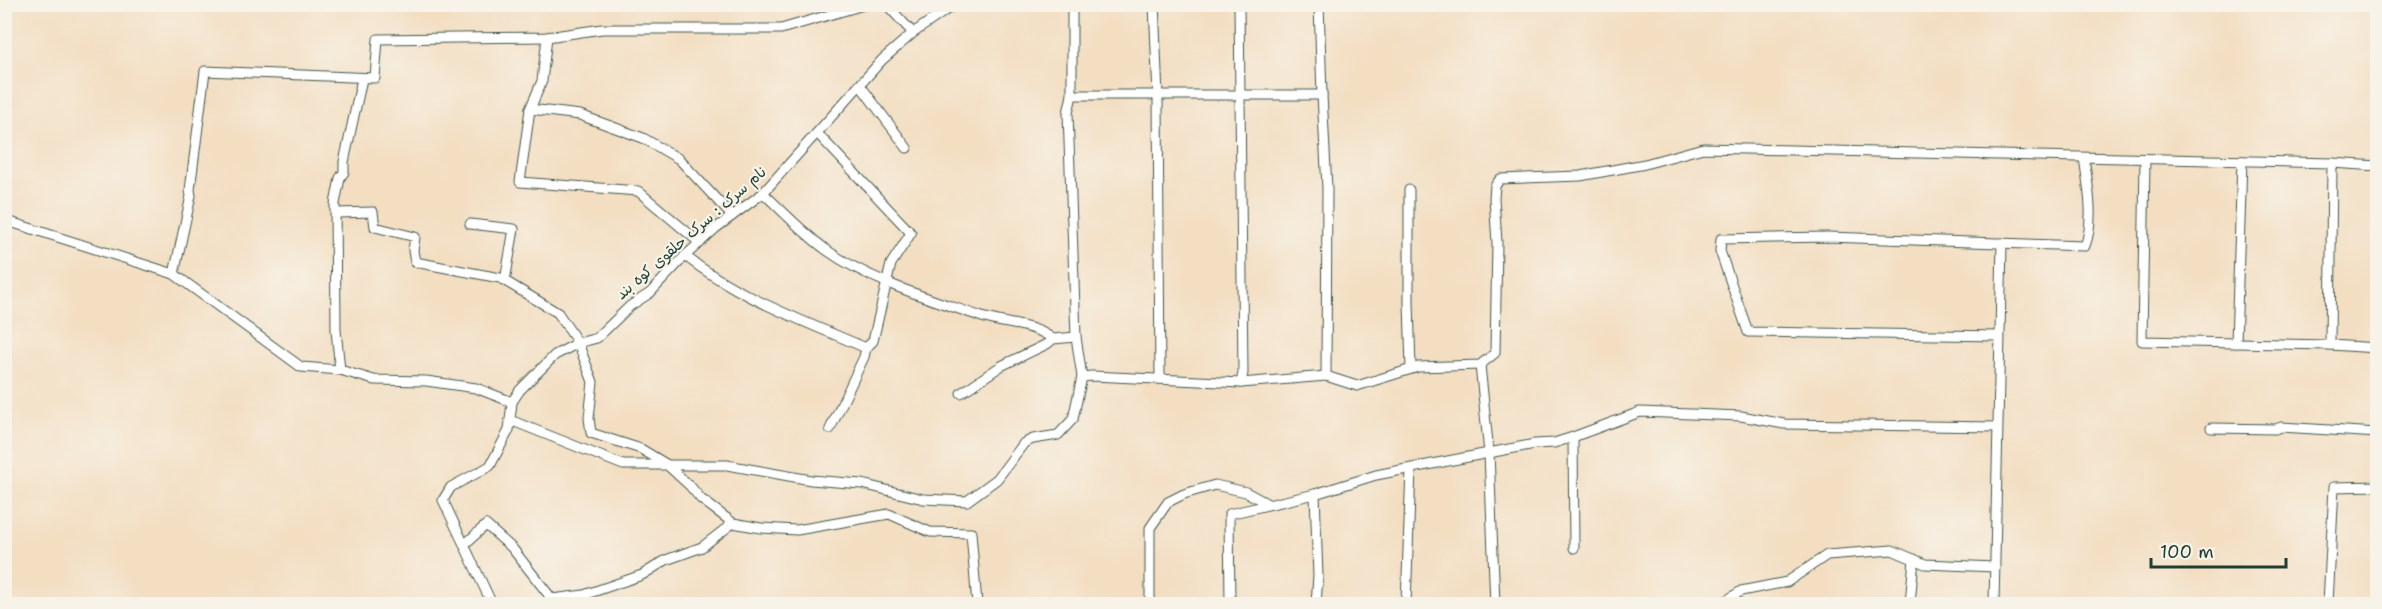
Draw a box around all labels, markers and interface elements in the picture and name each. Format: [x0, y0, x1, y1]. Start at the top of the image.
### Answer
street label: نام سرک : سرک حلقوی کوه بند [612, 162, 771, 305]
scale bar [2151, 531, 2286, 569]
text: 100 m [2160, 540, 2214, 564]

